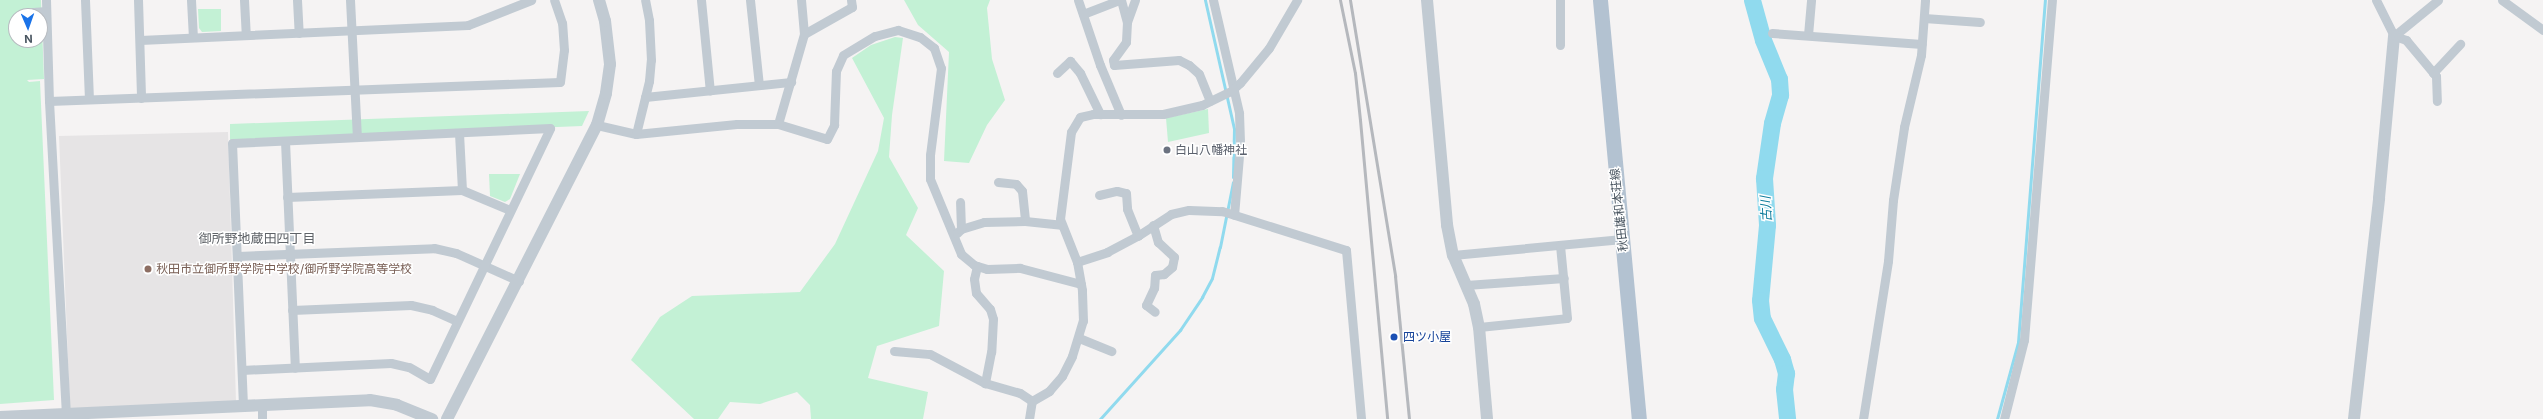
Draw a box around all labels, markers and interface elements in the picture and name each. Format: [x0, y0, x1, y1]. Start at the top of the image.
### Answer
north arrow [8, 8, 48, 48]
text: N [24, 32, 33, 46]
place label: 白山八幡神社 [1175, 143, 1247, 157]
marker: 白山八幡神社 [1162, 145, 1172, 155]
street label: 秋田雄和本荘線 [1607, 167, 1631, 253]
water label: 古川 [1758, 196, 1774, 222]
district label: 御所野地蔵田四丁目 [199, 230, 315, 246]
place label: 秋田市立御所野学院中学校/御所野学院高等学校 [156, 262, 412, 276]
marker: 秋田市立御所野学院中学校/御所野学院高等学校 [143, 264, 153, 274]
place label: 四ツ小屋 [1403, 330, 1451, 344]
marker: 四ツ小屋 [1388, 331, 1400, 343]

